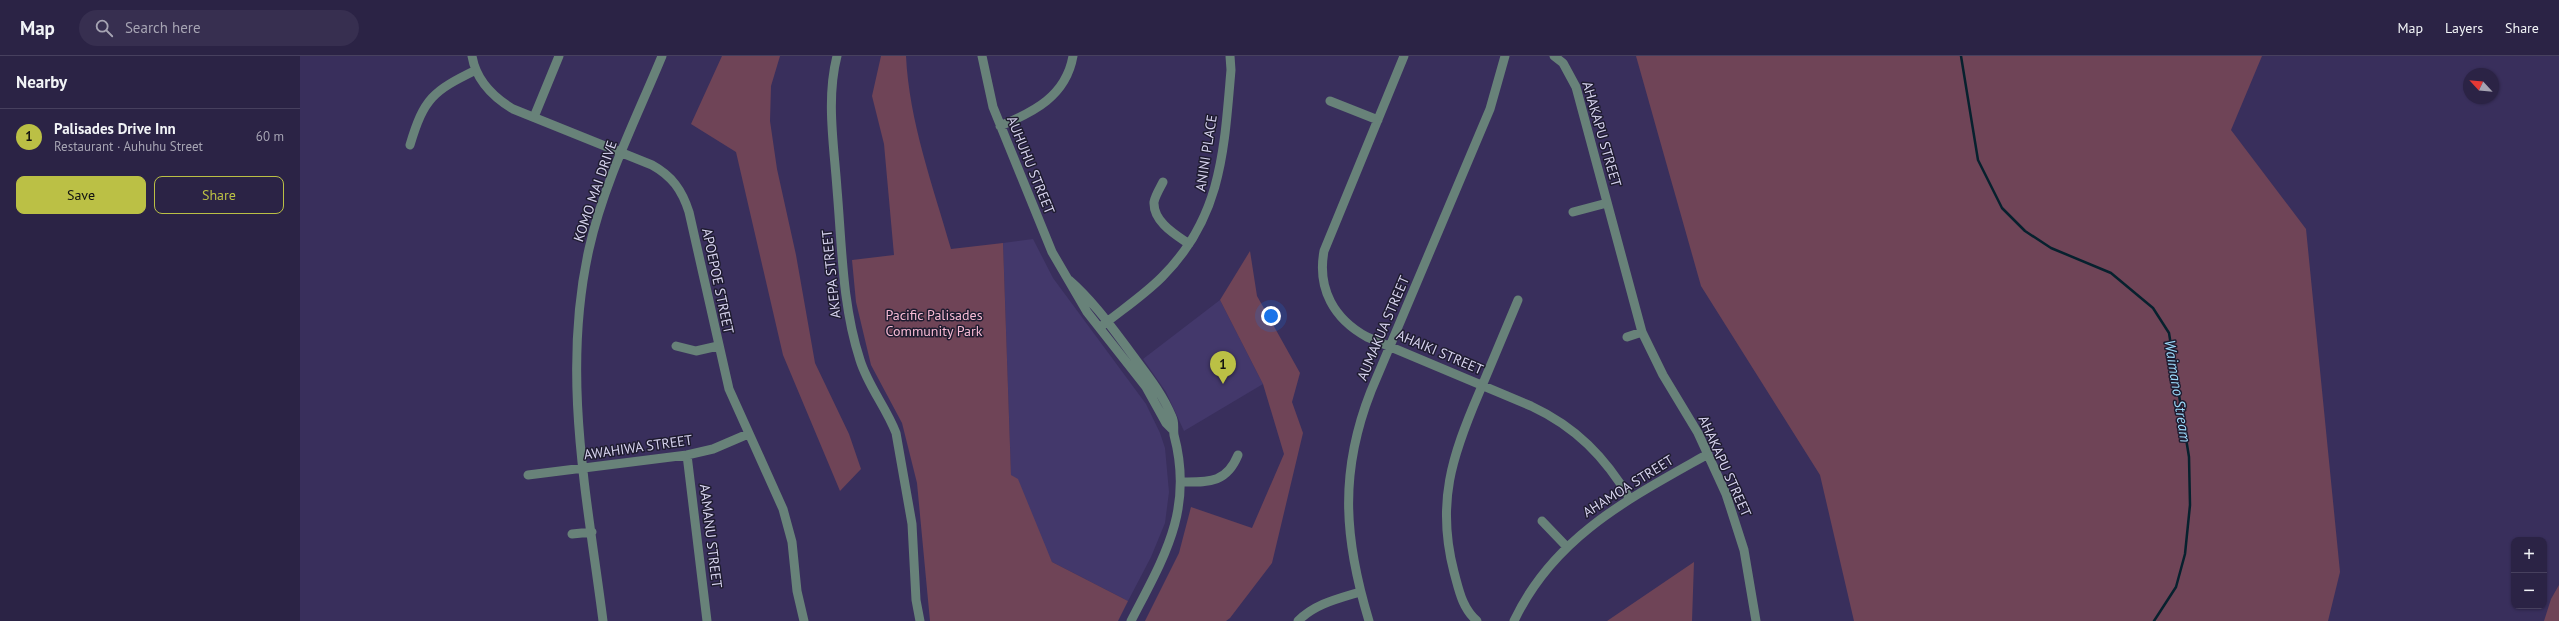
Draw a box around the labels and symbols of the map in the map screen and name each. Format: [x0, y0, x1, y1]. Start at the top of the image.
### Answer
north arrow [2463, 68, 2499, 104]
street label: AHAKAPU STREET [1578, 79, 1626, 189]
street label: AUHUHU STREET [1003, 113, 1059, 217]
street label: ANINI PLACE [1191, 113, 1221, 193]
street label: KOMO MAI DRIVE [569, 138, 621, 244]
street label: APOEPOE STREET [698, 227, 738, 336]
street label: AKEPA STREET [817, 229, 845, 319]
street label: AUMAKUA STREET [1353, 273, 1413, 383]
park label: Pacific Palisades Community Park [885, 306, 983, 340]
your location [1261, 306, 1281, 326]
street label: AHAIKI STREET [1394, 326, 1486, 378]
water label: Waimano Stream [2161, 338, 2195, 444]
pin: 1 [1210, 351, 1236, 384]
street label: AHAKAPU STREET [1695, 413, 1756, 520]
street label: AWAHIWA STREET [583, 430, 694, 464]
street label: AHAMOA STREET [1579, 451, 1677, 521]
street label: AAMANU STREET [696, 483, 726, 589]

